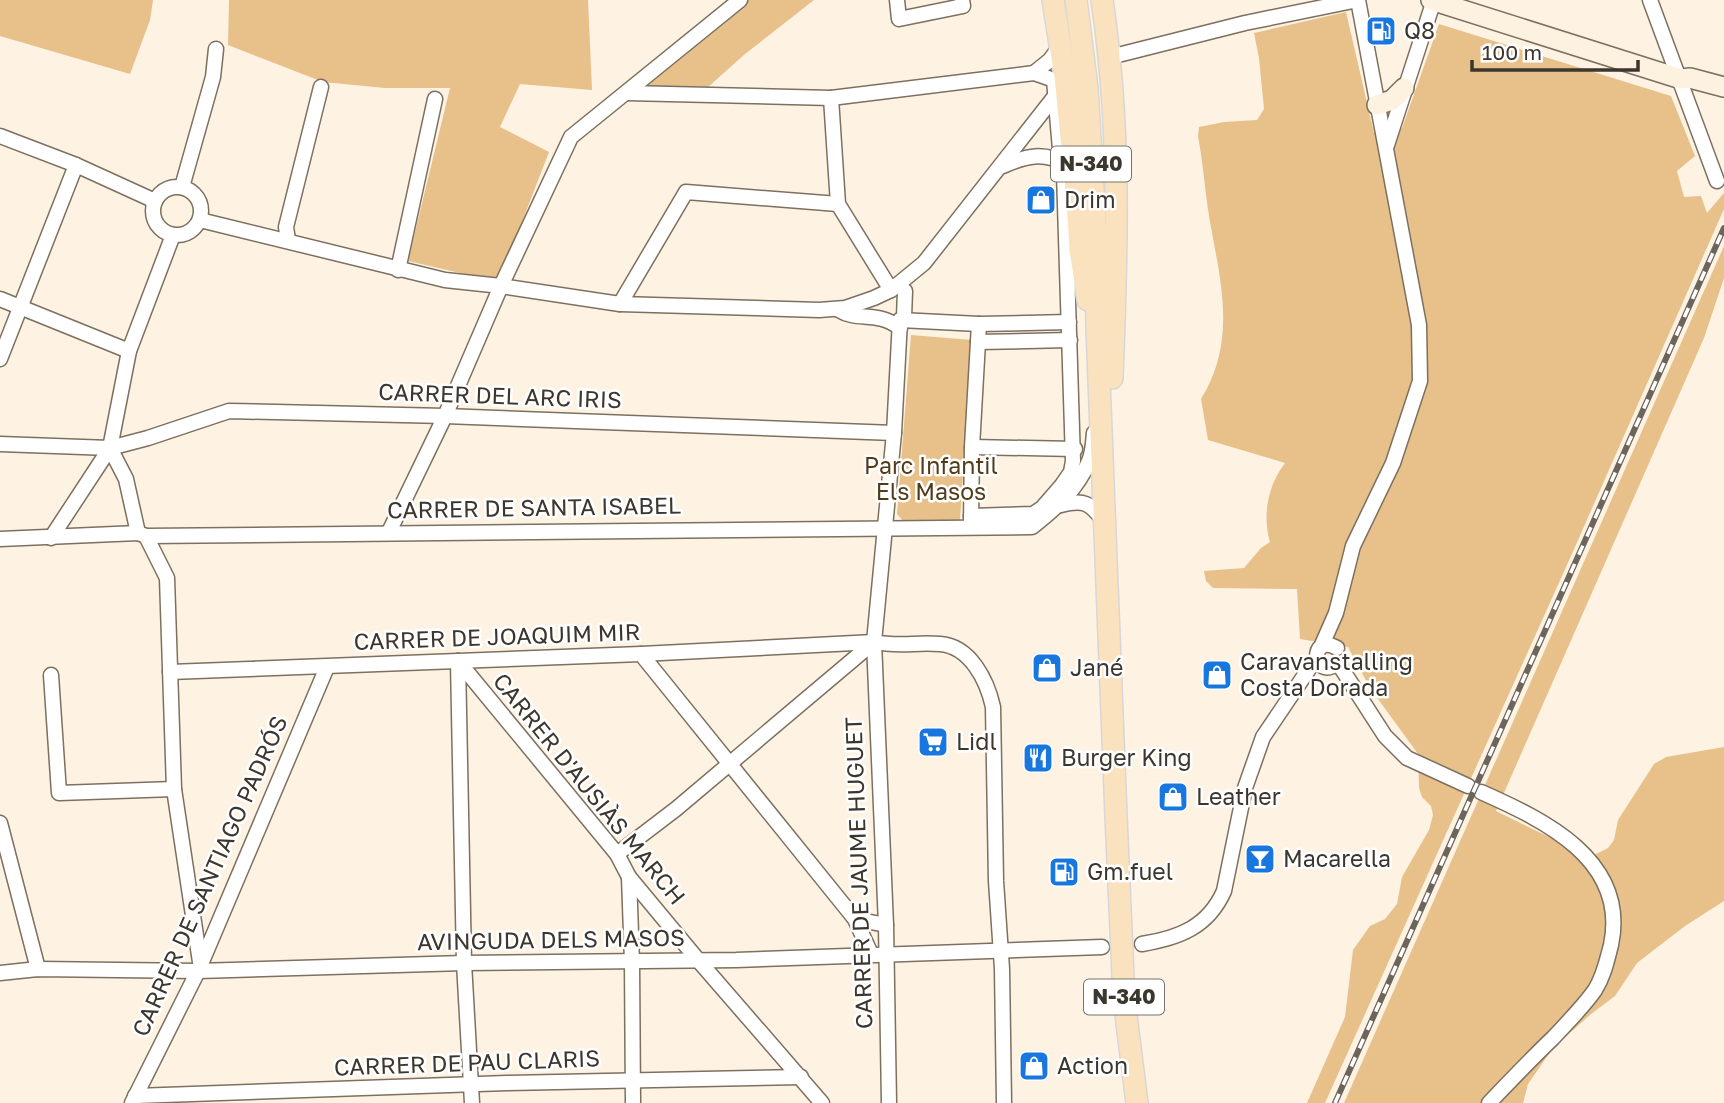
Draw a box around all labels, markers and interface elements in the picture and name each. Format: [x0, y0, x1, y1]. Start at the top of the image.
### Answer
fuel station icon: Q8 [1364, 14, 1398, 48]
place label: Q8 [1404, 16, 1435, 44]
scale bar [1472, 28, 1638, 72]
text: 100 m [1482, 39, 1542, 65]
road number: N-340 [1051, 146, 1131, 182]
shop icon: Drim [1024, 183, 1058, 217]
place label: Drim [1064, 185, 1116, 213]
street label: CARRER DEL ARC IRIS [378, 377, 622, 413]
park label: Parc Infantil Els Masos [864, 451, 998, 505]
street label: CARRER DE SANTA ISABEL [387, 490, 681, 524]
street label: CARRER DE JOAQUIM MIR [353, 617, 641, 655]
place label: Caravanstalling Costa Dorada [1240, 647, 1413, 701]
shop icon: Jané [1030, 651, 1064, 685]
place label: Jané [1070, 653, 1123, 681]
shop icon: Caravanstalling Costa Dorada [1200, 658, 1234, 692]
street label: CARRER D'AUSIÀS MARCH [488, 667, 692, 910]
street label: CARRER DE SANTIAGO PADRÓS [126, 711, 293, 1040]
street label: CARRER DE JAUME HUGUET [839, 717, 877, 1029]
supermarket icon: Lidl [916, 725, 950, 759]
place label: Lidl [956, 727, 997, 755]
restaurant icon: Burger King [1021, 741, 1055, 775]
place label: Burger King [1061, 743, 1192, 771]
shop icon: Leather [1156, 780, 1190, 814]
place label: Leather [1196, 782, 1281, 810]
bar icon: Macarella [1243, 842, 1277, 876]
place label: Macarella [1283, 844, 1391, 872]
fuel station icon: Gm.fuel [1047, 855, 1081, 889]
place label: Gm.fuel [1087, 857, 1173, 885]
street label: AVINGUDA DELS MASOS [417, 923, 685, 955]
road number: N-340 [1084, 979, 1164, 1014]
street label: CARRER DE PAU CLARIS [334, 1043, 600, 1081]
shop icon: Action [1017, 1049, 1051, 1083]
place label: Action [1057, 1051, 1128, 1079]

